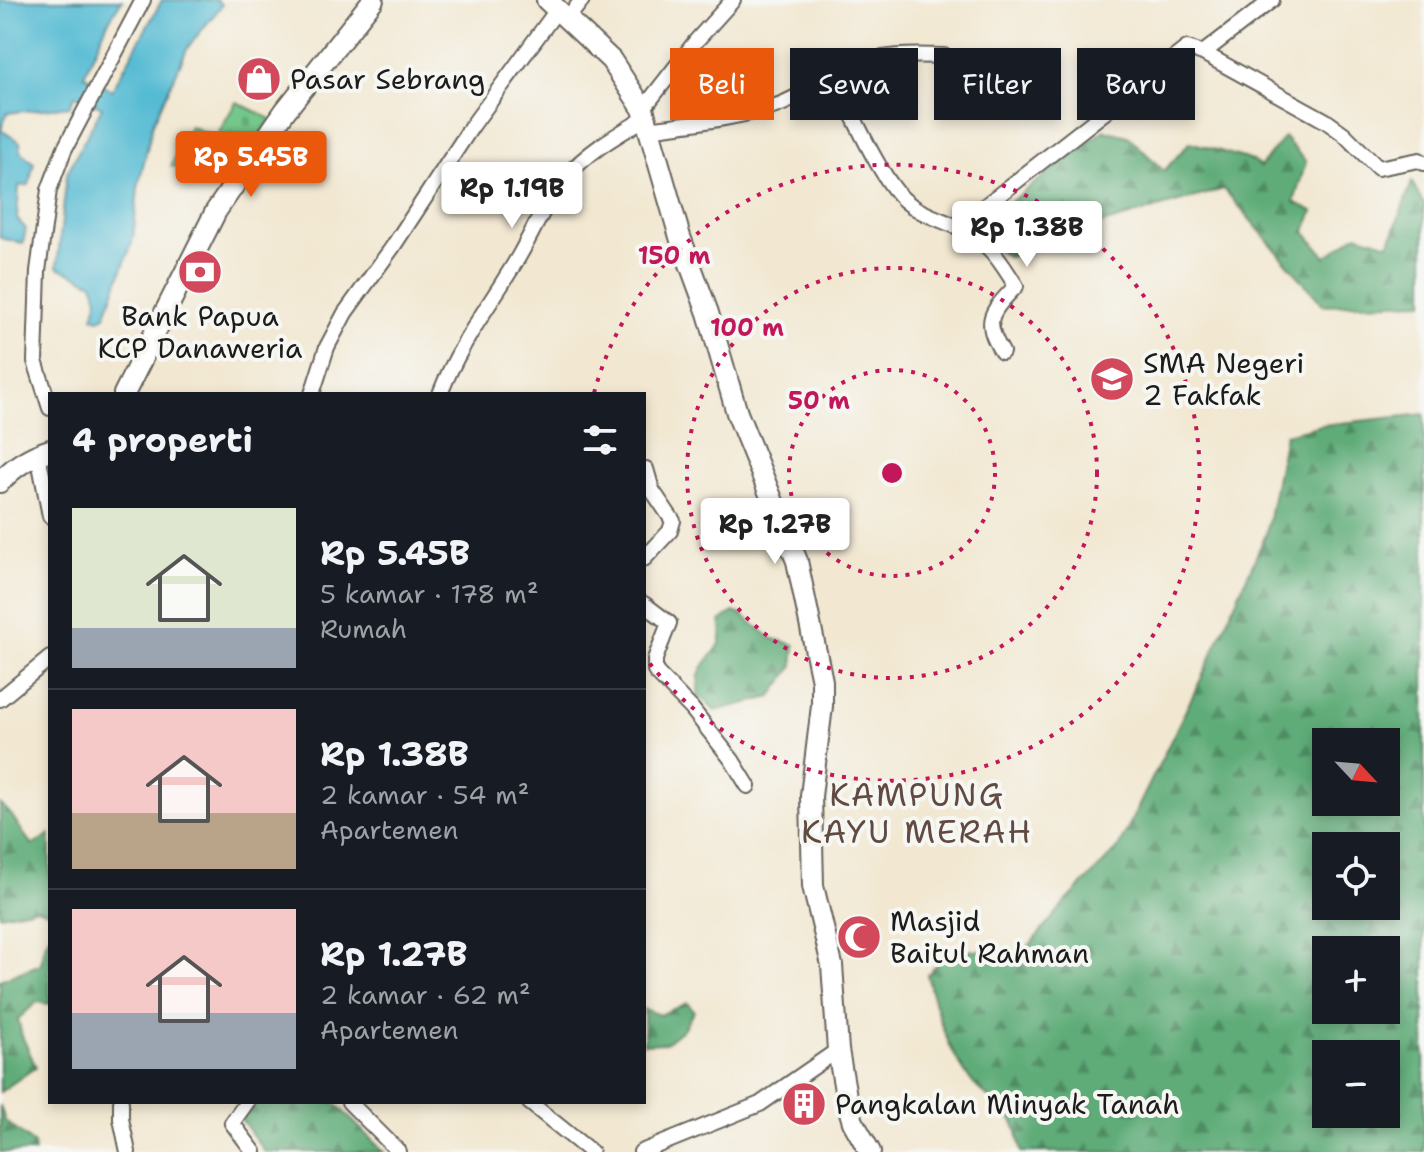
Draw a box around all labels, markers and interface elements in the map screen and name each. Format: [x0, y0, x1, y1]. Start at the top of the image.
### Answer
chip: Beli [670, 48, 774, 120]
chip: Sewa [790, 48, 918, 120]
chip: Filter [934, 48, 1061, 120]
chip: Baru [1077, 48, 1195, 120]
shop icon: Pasar Sebrang [235, 55, 283, 103]
place label: Pasar Sebrang [290, 60, 485, 98]
pin: Rp 5.45B [168, 131, 334, 199]
text: Rp 5.45B [194, 139, 308, 174]
pin: Rp 1.19B [429, 162, 595, 230]
text: Rp 1.19B [459, 170, 565, 205]
pin: Rp 1.38B [944, 201, 1110, 269]
text: Rp 1.38B [970, 209, 1084, 244]
text: 150 m [638, 240, 710, 272]
bank icon: Bank Papua KCP Danaweria [176, 248, 224, 296]
place label: Bank Papua KCP Danaweria [97, 297, 303, 367]
text: 100 m [710, 312, 784, 344]
place label: SMA Negeri 2 Fakfak [1143, 344, 1304, 414]
school or university icon: SMA Negeri 2 Fakfak [1088, 355, 1136, 403]
text: 50 m [788, 385, 850, 417]
text: 4 properti [72, 417, 253, 463]
icon: filters [578, 418, 622, 462]
centre of rings [878, 459, 906, 487]
pin: Rp 1.27B [692, 498, 858, 566]
text: Rp 1.27B [719, 506, 831, 541]
text: Rp 5.45B [320, 530, 470, 576]
icon: home [136, 540, 232, 636]
text: 5 kamar · 178 m² [320, 576, 539, 611]
text: Rumah [320, 611, 407, 646]
north arrow [1312, 728, 1400, 816]
map controls [1312, 728, 1400, 1128]
text: Rp 1.38B [320, 731, 469, 777]
icon: home [136, 741, 232, 837]
district label: KAMPUNG KAYU MERAH [801, 773, 1033, 853]
text: 2 kamar · 54 m² [320, 777, 530, 812]
text: Apartemen [320, 812, 459, 847]
button: locate [1312, 832, 1400, 920]
place label: Masjid Baitul Rahman [890, 902, 1089, 972]
mosque icon: Masjid Baitul Rahman [835, 913, 883, 961]
text: Rp 1.27B [320, 931, 468, 977]
button: + [1312, 936, 1400, 1024]
icon: home [136, 941, 232, 1037]
text: 2 kamar · 62 m² [320, 977, 531, 1012]
text: Apartemen [320, 1012, 459, 1047]
button: − [1312, 1040, 1400, 1128]
building icon: Pangkalan Minyak Tanah [780, 1080, 828, 1128]
place label: Pangkalan Minyak Tanah [835, 1085, 1180, 1123]

